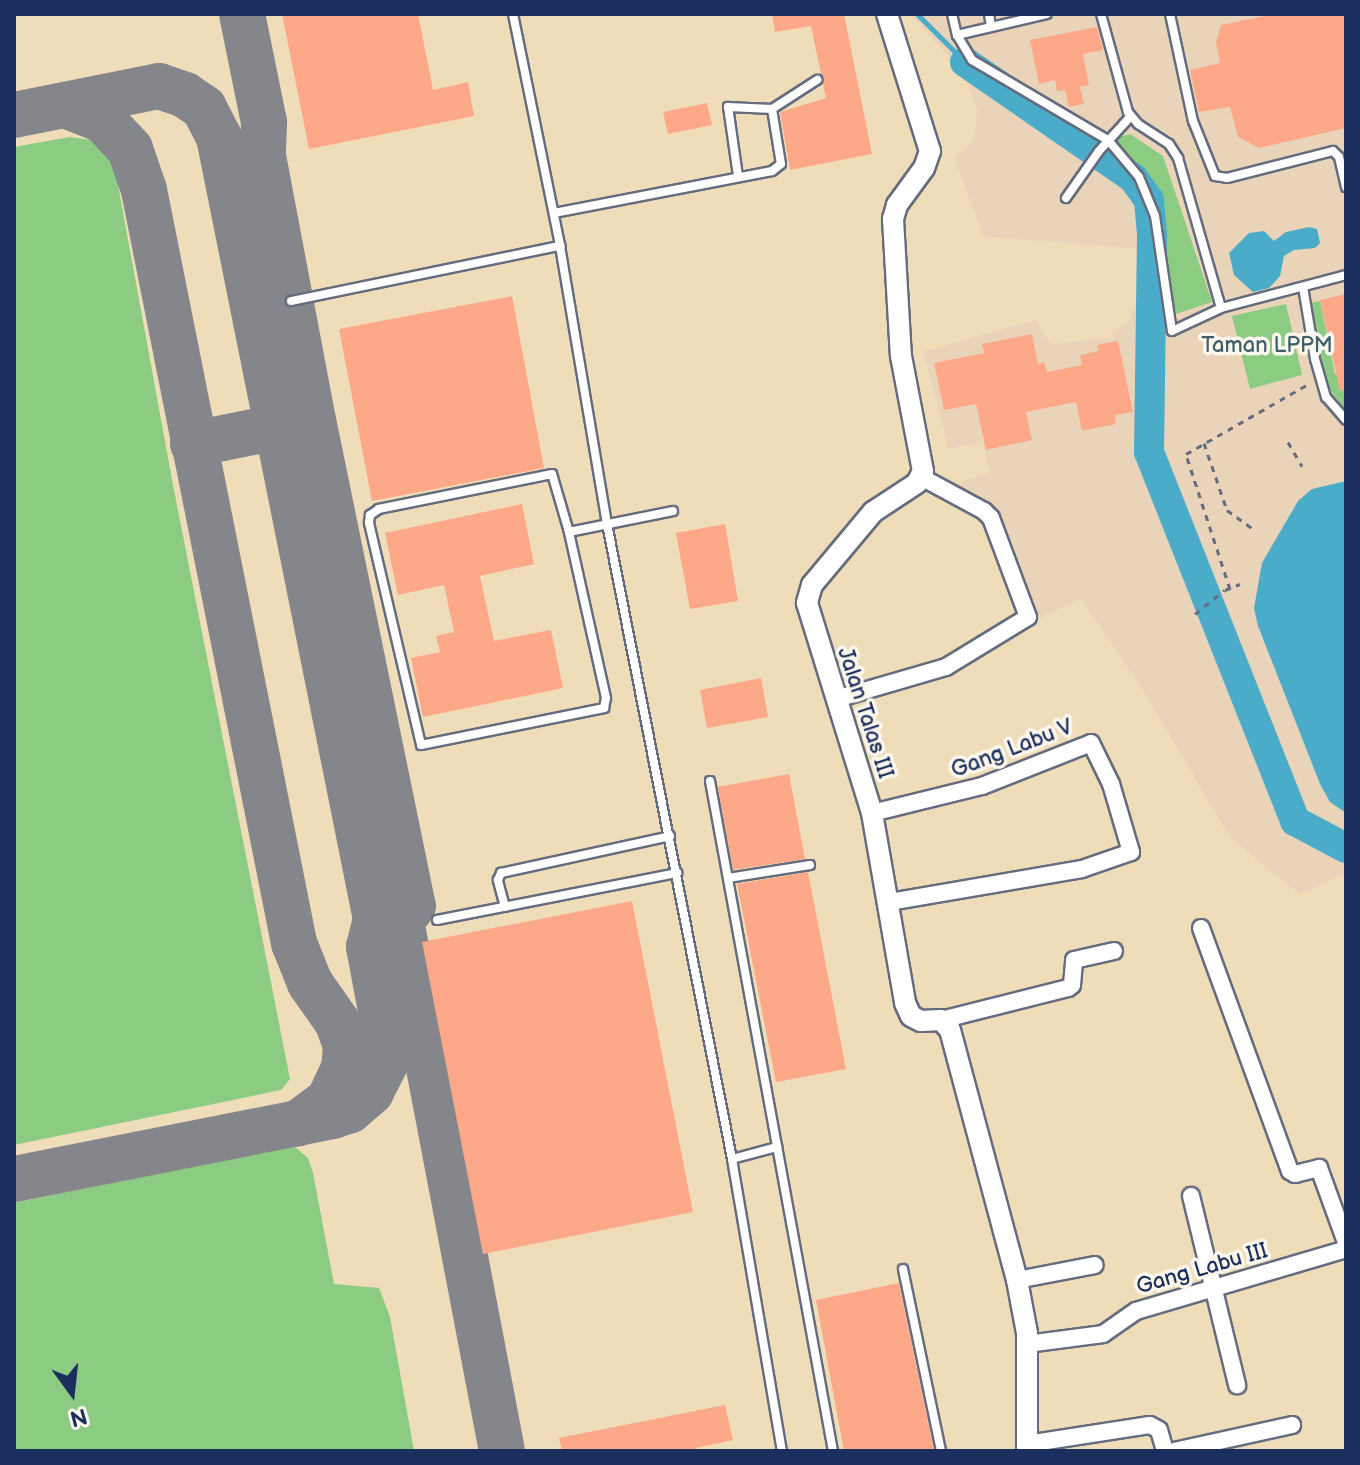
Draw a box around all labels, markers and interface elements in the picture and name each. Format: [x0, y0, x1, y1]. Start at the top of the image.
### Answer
park label: Taman LPPM [1201, 333, 1333, 359]
street label: Jalan Talas III [831, 644, 899, 782]
street label: Gang Labu V [947, 714, 1077, 784]
street label: Gang Labu III [1133, 1238, 1271, 1300]
north arrow [32, 1353, 112, 1433]
text: N [67, 1401, 90, 1432]

